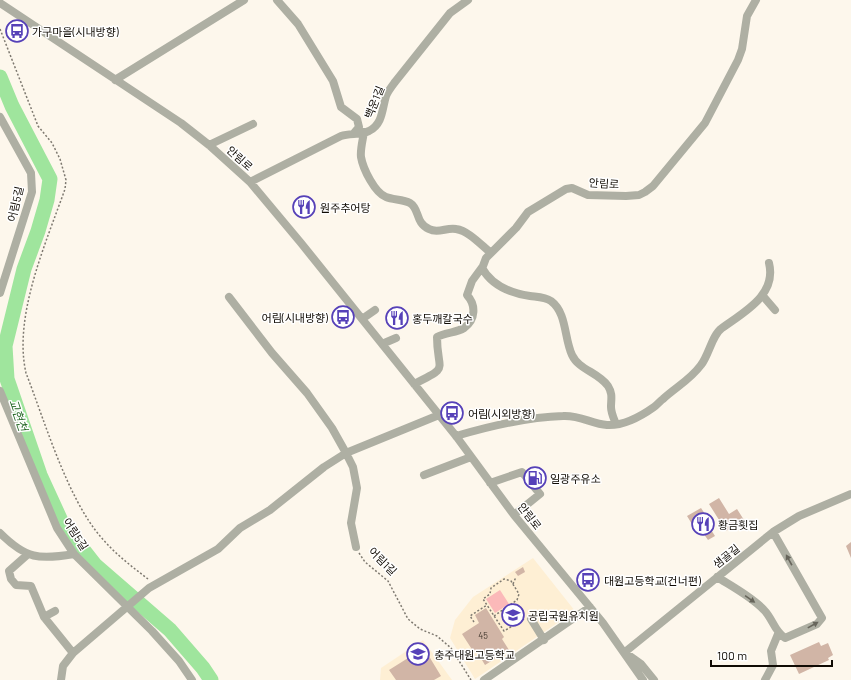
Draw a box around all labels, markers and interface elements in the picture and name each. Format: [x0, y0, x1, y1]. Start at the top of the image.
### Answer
bus stop icon: 가구마을(시내방향) [4, 18, 30, 44]
place label: 가구마을(시내방향) [32, 25, 119, 38]
street label: 백운1길 [362, 84, 386, 120]
street label: 안림로 [224, 143, 256, 173]
street label: 안림로 [588, 175, 620, 191]
street label: 어림5길 [5, 185, 25, 223]
restaurant icon: 원주추어탕 [291, 194, 317, 220]
place label: 원주추어탕 [320, 201, 371, 214]
bus stop icon: 어림(시내방향) [330, 304, 356, 330]
restaurant icon: 홍두깨칼국수 [384, 305, 410, 331]
place label: 어림(시내방향) [262, 311, 328, 324]
place label: 홍두깨칼국수 [412, 312, 473, 325]
water label: 교현천 [7, 397, 32, 435]
bus stop icon: 어림(시외방향) [439, 400, 465, 426]
place label: 어림(시외방향) [468, 407, 535, 420]
fuel station icon: 일광주유소 [522, 465, 548, 491]
place label: 일광주유소 [550, 472, 601, 485]
street label: 안림로 [516, 500, 544, 532]
restaurant icon: 황금횟집 [690, 511, 716, 537]
street label: 어림5길 [61, 515, 91, 553]
place label: 황금횟집 [718, 518, 758, 531]
street label: 샘골길 [710, 541, 742, 571]
street label: 어림1길 [366, 544, 400, 578]
one-way arrow [785, 554, 792, 566]
bus stop icon: 대원고등학교(건너편) [575, 567, 601, 593]
place label: 대원고등학교(건너편) [604, 574, 701, 587]
one-way arrow [744, 595, 755, 603]
school or university icon: 공립국원유치원 [500, 602, 526, 628]
place label: 공립국원유치원 [528, 609, 599, 622]
one-way arrow [807, 622, 819, 628]
house number: 45 [478, 630, 488, 641]
school or university icon: 충주대원고등학교 [405, 641, 431, 667]
scale bar [711, 642, 832, 668]
place label: 충주대원고등학교 [434, 648, 515, 661]
text: 100 m [717, 648, 747, 662]

